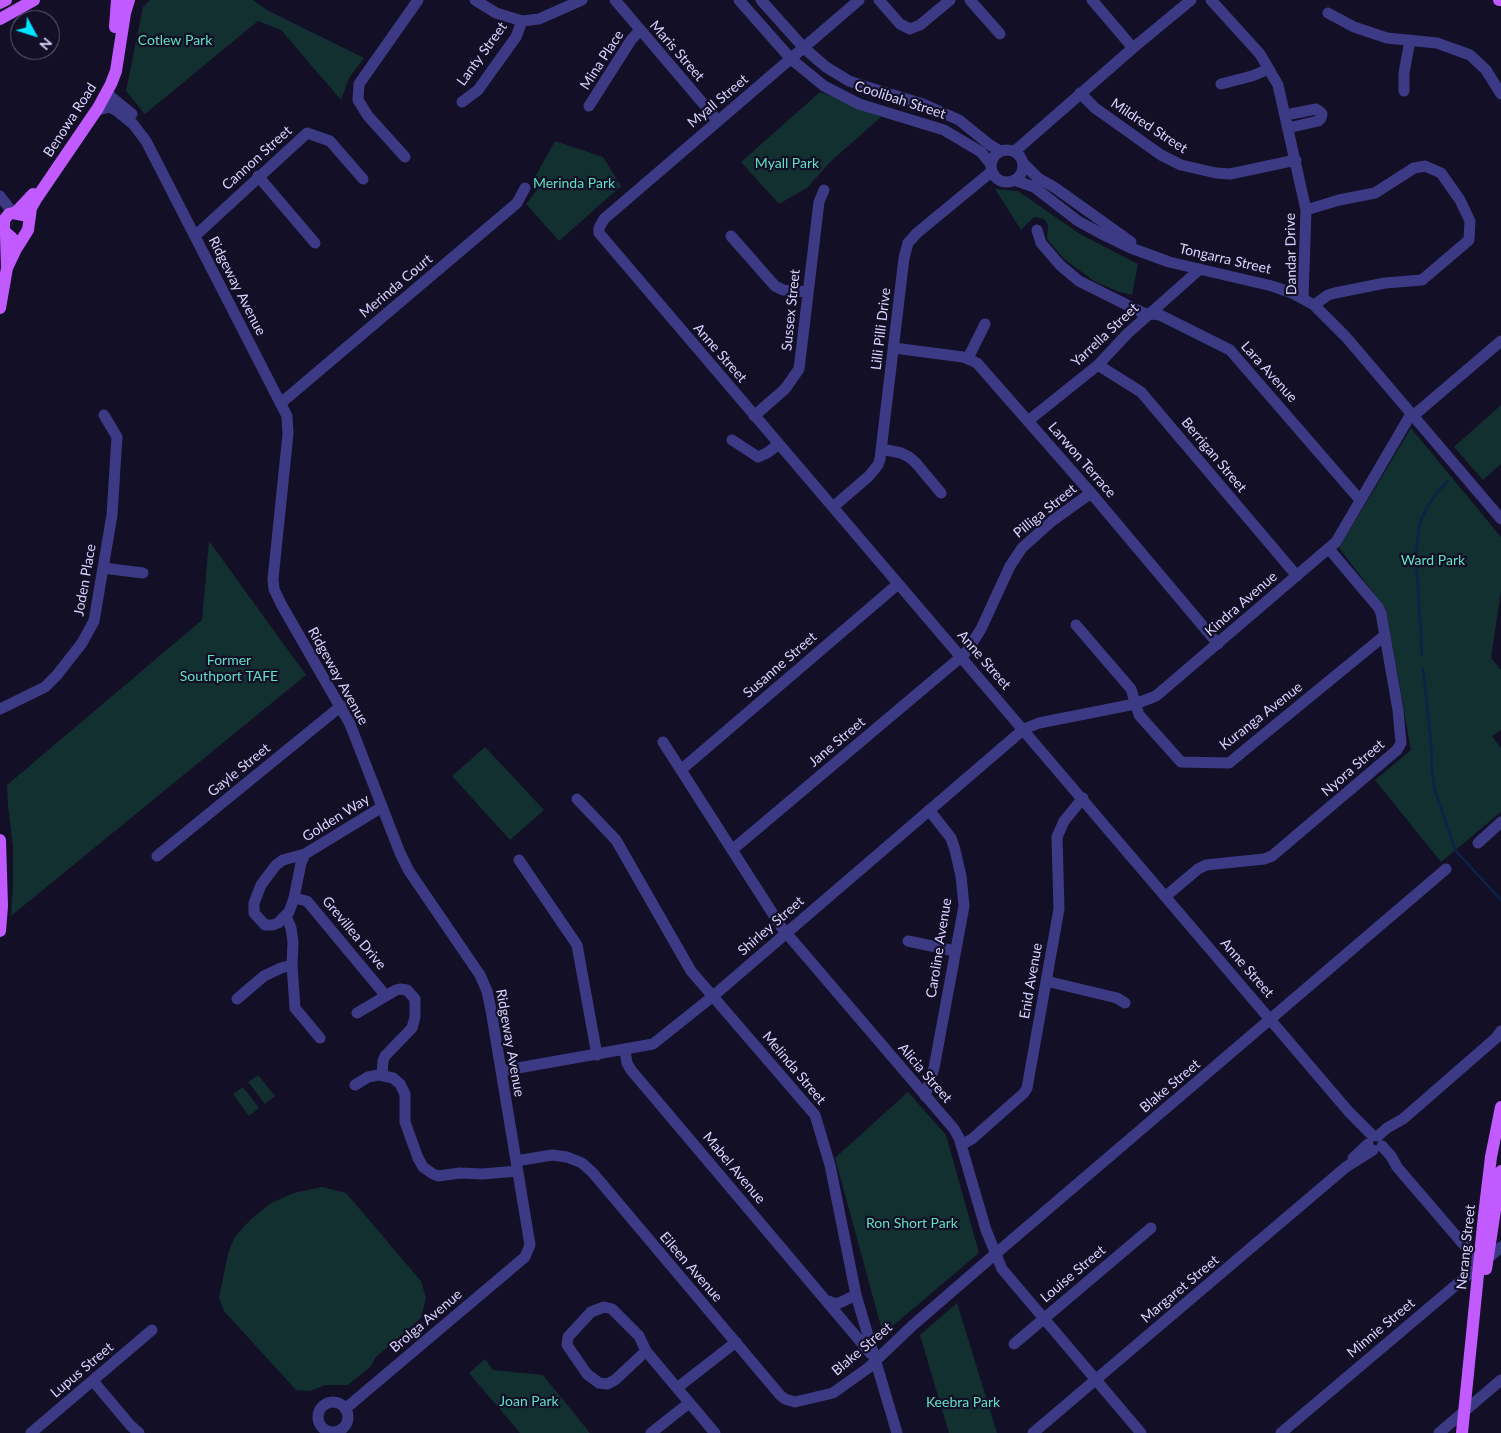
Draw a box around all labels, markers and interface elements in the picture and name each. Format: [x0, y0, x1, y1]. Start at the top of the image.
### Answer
north arrow [10, 10, 60, 60]
street label: Maris Street [646, 17, 708, 85]
street label: Lanty Street [453, 19, 511, 89]
street label: Mina Place [577, 27, 627, 93]
park label: Cotlew Park [138, 32, 212, 48]
text: N [36, 35, 56, 54]
street label: Myall Street [684, 71, 752, 131]
street label: Coolibah Street [852, 77, 948, 123]
street label: Benowa Road [40, 80, 100, 160]
street label: Mildred Street [1108, 95, 1190, 157]
street label: Cannon Street [219, 122, 295, 194]
park label: Myall Park [755, 155, 819, 171]
park label: Merinda Park [533, 175, 615, 191]
street label: Dandar Drive [1282, 213, 1300, 295]
street label: Ridgeway Avenue [205, 234, 269, 338]
street label: Tongarra Street [1177, 240, 1273, 278]
street label: Merinda Court [356, 251, 436, 321]
street label: Sussex Street [778, 268, 804, 352]
street label: Lilli Pilli Drive [868, 287, 894, 371]
street label: Yarrella Street [1068, 300, 1142, 370]
street label: Anne Street [690, 320, 750, 386]
street label: Lara Avenue [1237, 338, 1301, 406]
street label: Berrigan Street [1178, 414, 1250, 496]
street label: Larwon Terrace [1045, 419, 1119, 501]
street label: Pilliga Street [1010, 480, 1080, 542]
street label: Joden Place [70, 543, 100, 617]
park label: Ward Park [1401, 552, 1465, 568]
street label: Kindra Avenue [1201, 568, 1281, 640]
street label: Ridgeway Avenue [304, 624, 372, 728]
street label: Anne Street [954, 627, 1014, 693]
street label: Susanne Street [740, 629, 820, 701]
park label: Former Southport TAFE [180, 652, 278, 684]
street label: Kuranga Avenue [1216, 678, 1306, 754]
street label: Jane Street [805, 714, 869, 770]
street label: Nyora Street [1318, 736, 1388, 800]
street label: Gayle Street [204, 740, 274, 800]
street label: Golden Way [299, 791, 373, 845]
street label: Grevillea Drive [318, 893, 390, 973]
street label: Shirley Street [735, 893, 807, 959]
street label: Caroline Avenue [923, 897, 955, 999]
street label: Anne Street [1217, 935, 1277, 1001]
street label: Enid Avenue [1016, 942, 1046, 1020]
street label: Ridgeway Avenue [492, 988, 528, 1098]
street label: Melinda Street [759, 1028, 829, 1108]
street label: Alicia Street [895, 1040, 955, 1106]
street label: Blake Street [1136, 1056, 1204, 1116]
street label: Mabel Avenue [699, 1129, 769, 1207]
street label: Nerang Street [1453, 1204, 1479, 1290]
park label: Ron Short Park [866, 1215, 958, 1231]
street label: Eileen Avenue [656, 1229, 726, 1305]
street label: Louise Street [1037, 1242, 1109, 1306]
street label: Margaret Street [1138, 1252, 1222, 1326]
street label: Brolga Avenue [386, 1286, 466, 1356]
street label: Minnie Street [1344, 1295, 1418, 1361]
street label: Blake Street [828, 1319, 896, 1379]
street label: Lupus Street [47, 1339, 117, 1401]
park label: Joan Park [499, 1393, 559, 1409]
park label: Keebra Park [926, 1394, 1000, 1410]

